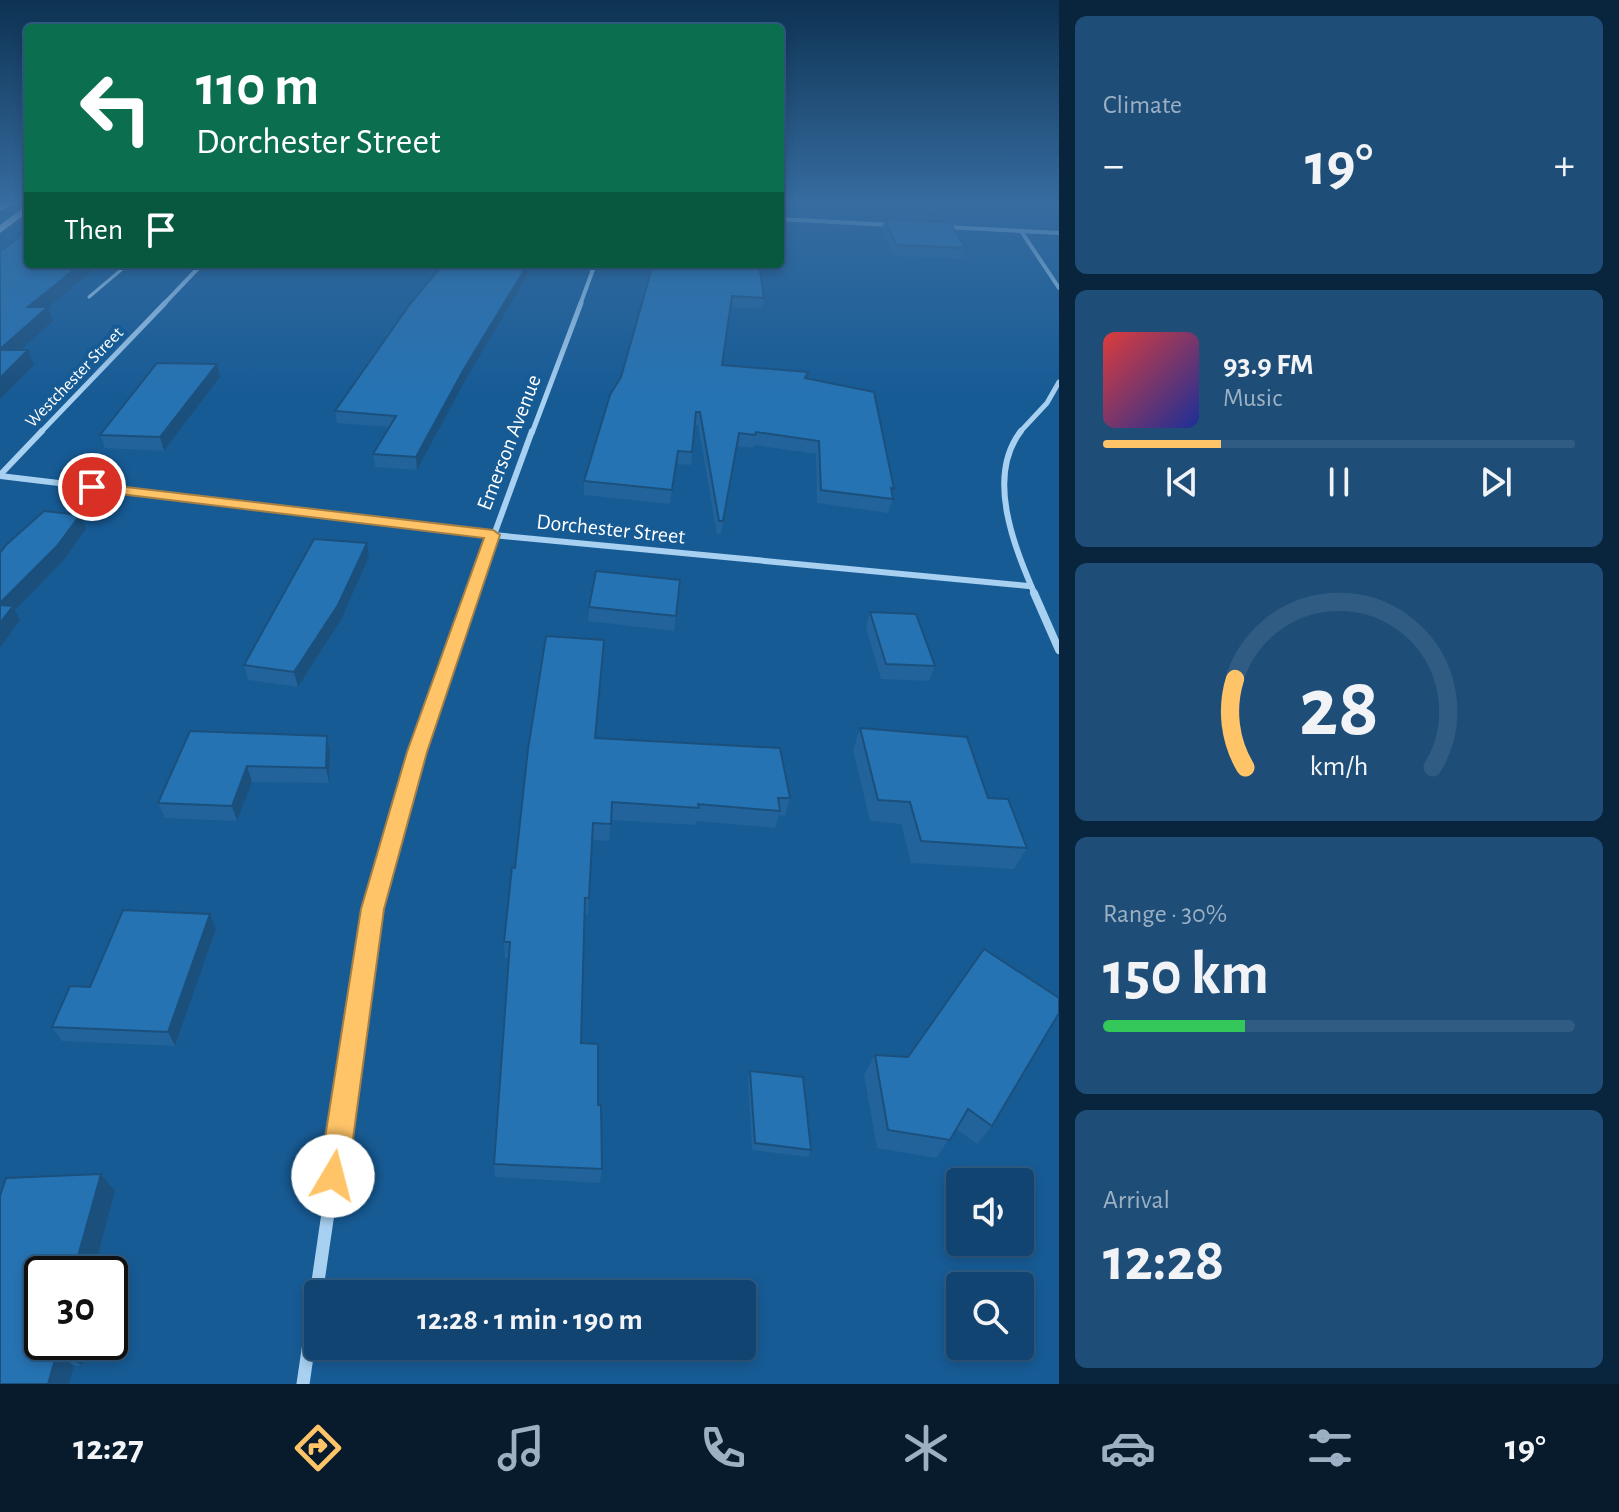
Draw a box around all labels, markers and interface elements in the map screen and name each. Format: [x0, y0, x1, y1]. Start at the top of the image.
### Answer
icon: left [64, 56, 168, 160]
text: 110 m [196, 59, 319, 115]
text: Climate [1103, 92, 1182, 118]
text: Dorchester Street [196, 124, 441, 160]
text: 19° [1305, 136, 1373, 196]
text: − [1103, 144, 1124, 188]
text: + [1554, 144, 1575, 188]
icon: arrive [139, 208, 183, 252]
text: Then [64, 215, 123, 245]
street label: Westchester Street [22, 324, 127, 431]
text: 93.9 FM [1223, 350, 1314, 380]
street label: Emerson Avenue [473, 372, 545, 513]
text: Music [1223, 385, 1282, 411]
pin [58, 453, 126, 521]
icon: previous [1160, 460, 1204, 504]
icon: pause [1317, 460, 1361, 504]
icon: next [1474, 460, 1518, 504]
icon: arrive [70, 465, 114, 509]
street label: Dorchester Street [535, 510, 686, 548]
text: 28 [1299, 667, 1379, 751]
text: km/h [1310, 752, 1368, 781]
text: Range · 30% [1103, 901, 1227, 927]
text: 150 km [1103, 945, 1269, 1005]
position arrow [291, 1134, 375, 1218]
map controls [946, 1168, 1034, 1360]
button: sound [946, 1168, 1034, 1256]
text: Arrival [1103, 1187, 1170, 1213]
text: 12:28 [1103, 1231, 1224, 1291]
speed limit sign: 30 [24, 1256, 128, 1360]
button: search [946, 1272, 1034, 1360]
text: 12:28 · 1 min · 190 m [417, 1305, 643, 1335]
icon: directions [290, 1420, 346, 1476]
icon: music [493, 1420, 549, 1476]
icon: phone [695, 1420, 751, 1476]
icon: climate [898, 1420, 954, 1476]
icon: car [1100, 1420, 1156, 1476]
icon: filters [1302, 1420, 1358, 1476]
text: 12:27 [73, 1430, 144, 1466]
text: 19° [1505, 1430, 1546, 1466]

